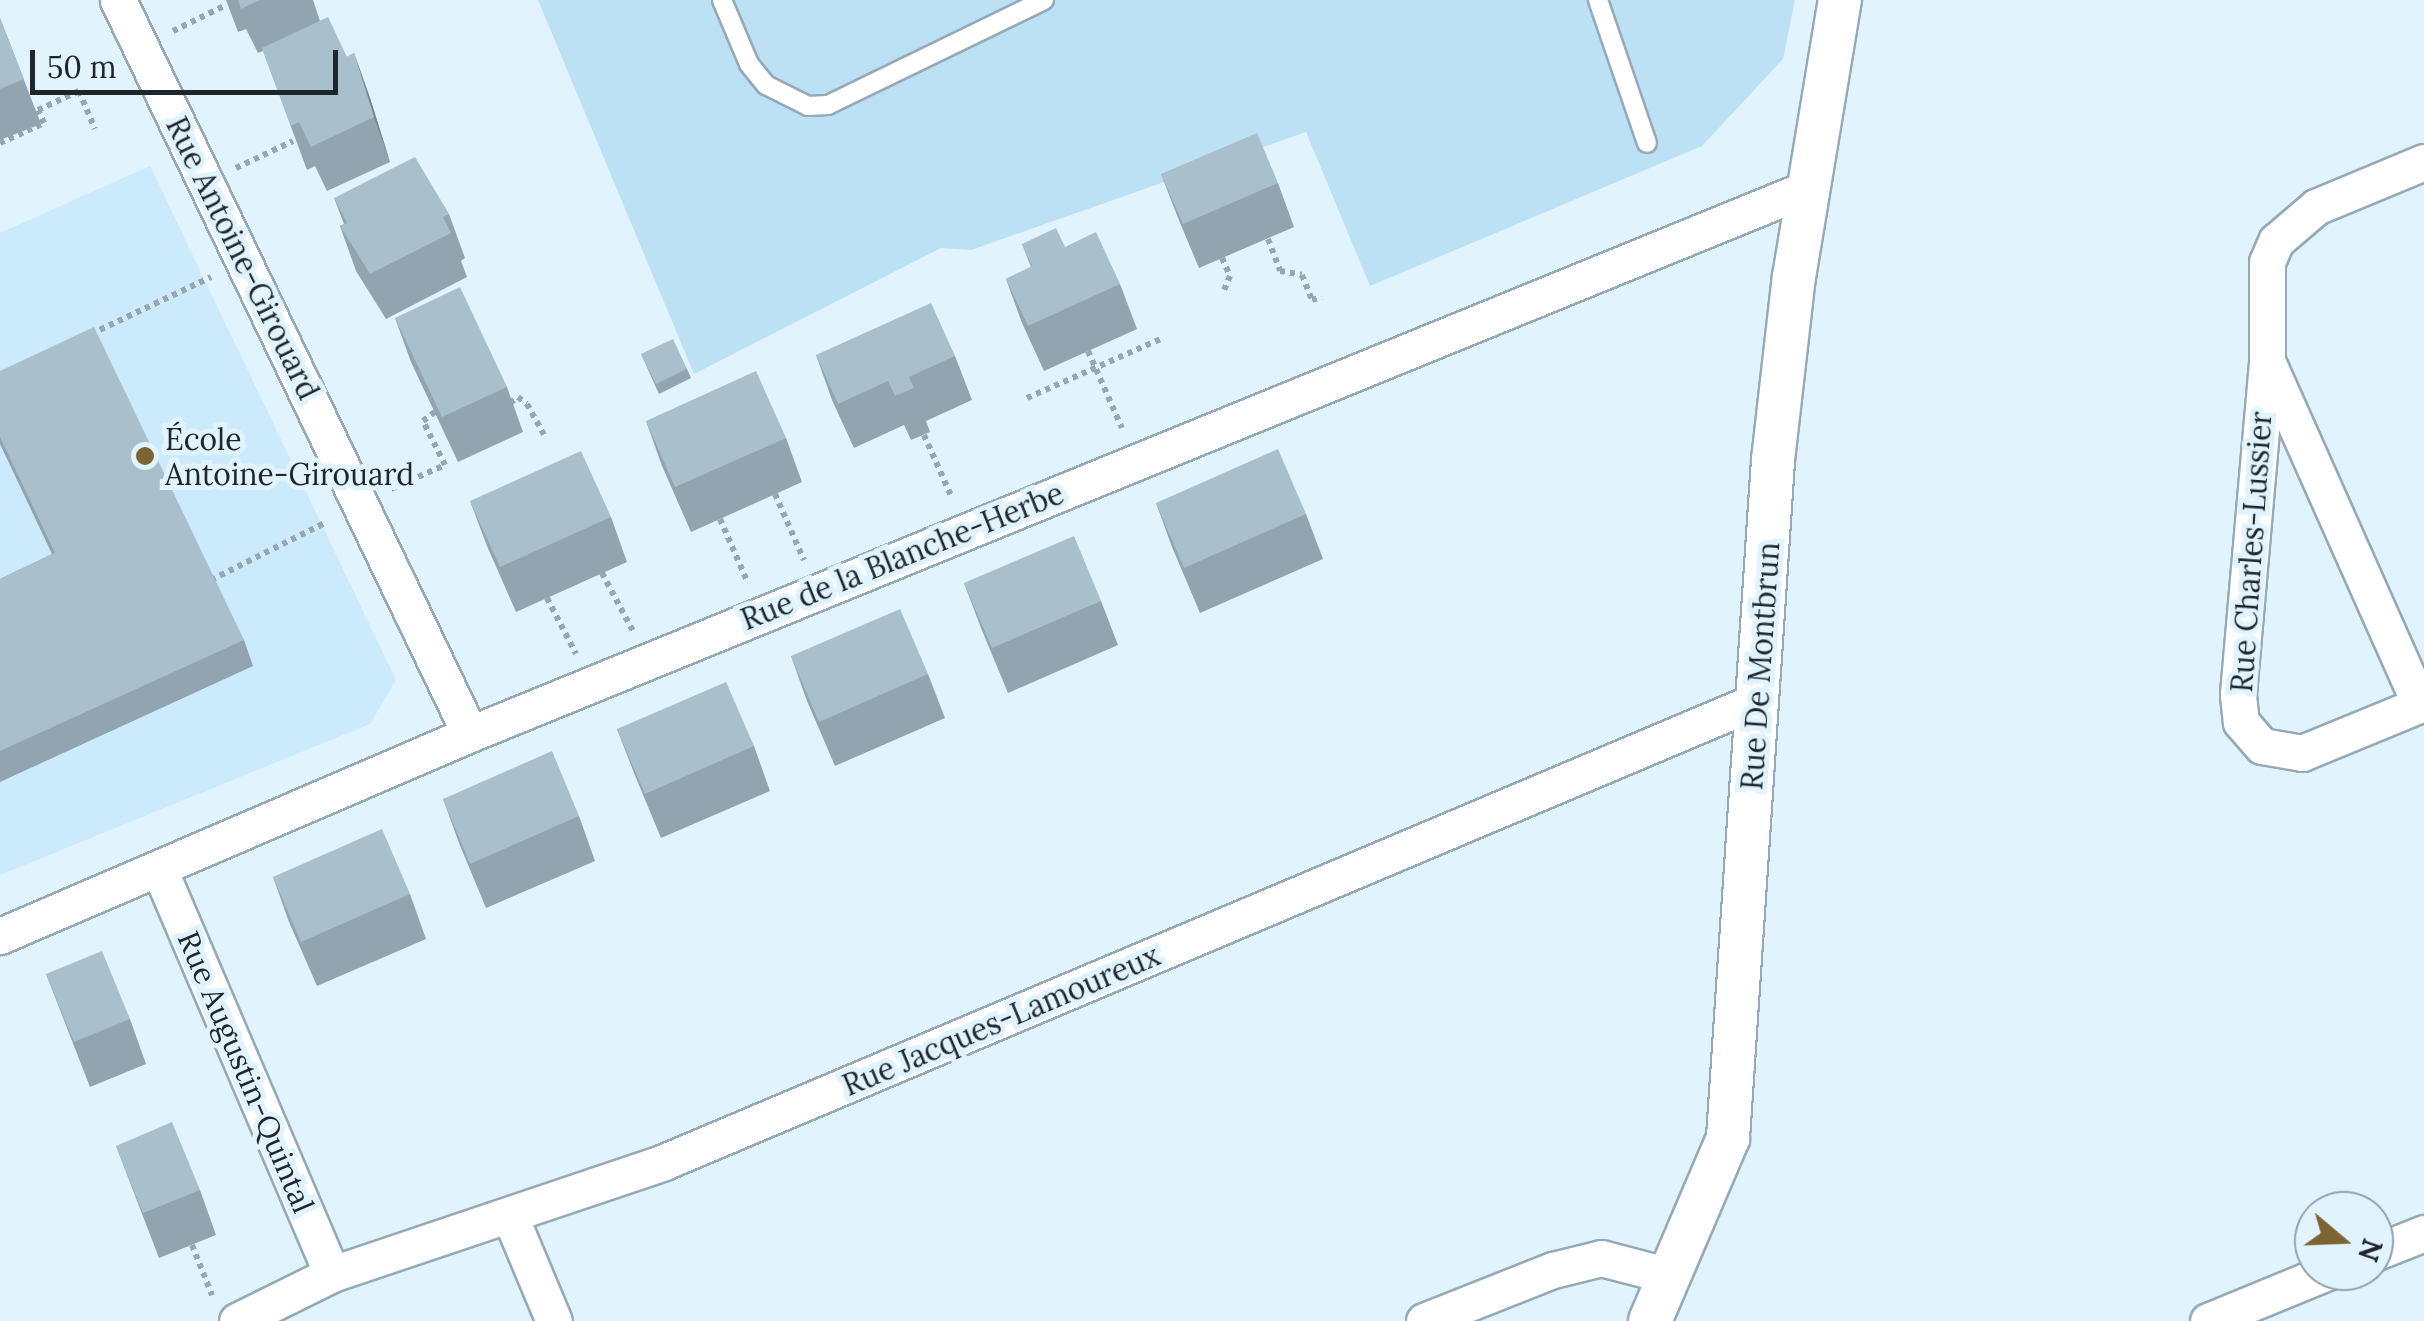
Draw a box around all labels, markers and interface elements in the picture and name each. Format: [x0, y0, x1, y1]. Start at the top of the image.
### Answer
scale bar [35, 30, 342, 92]
text: 50 m [47, 48, 117, 86]
street label: Rue Antoine-Girouard [159, 111, 327, 405]
street label: Rue Charles-Lussier [2223, 410, 2279, 694]
place label: École Antoine-Girouard [165, 421, 414, 492]
marker: École Antoine-Girouard [134, 445, 156, 467]
street label: Rue de la Blanche-Herbe [735, 475, 1069, 637]
street label: Rue De Montbrun [1733, 541, 1787, 791]
street label: Rue Augustin-Quintal [170, 926, 322, 1218]
street label: Rue Jacques-Lamoureux [837, 937, 1165, 1103]
north arrow [2294, 1191, 2394, 1291]
text: N [2350, 1234, 2391, 1266]

